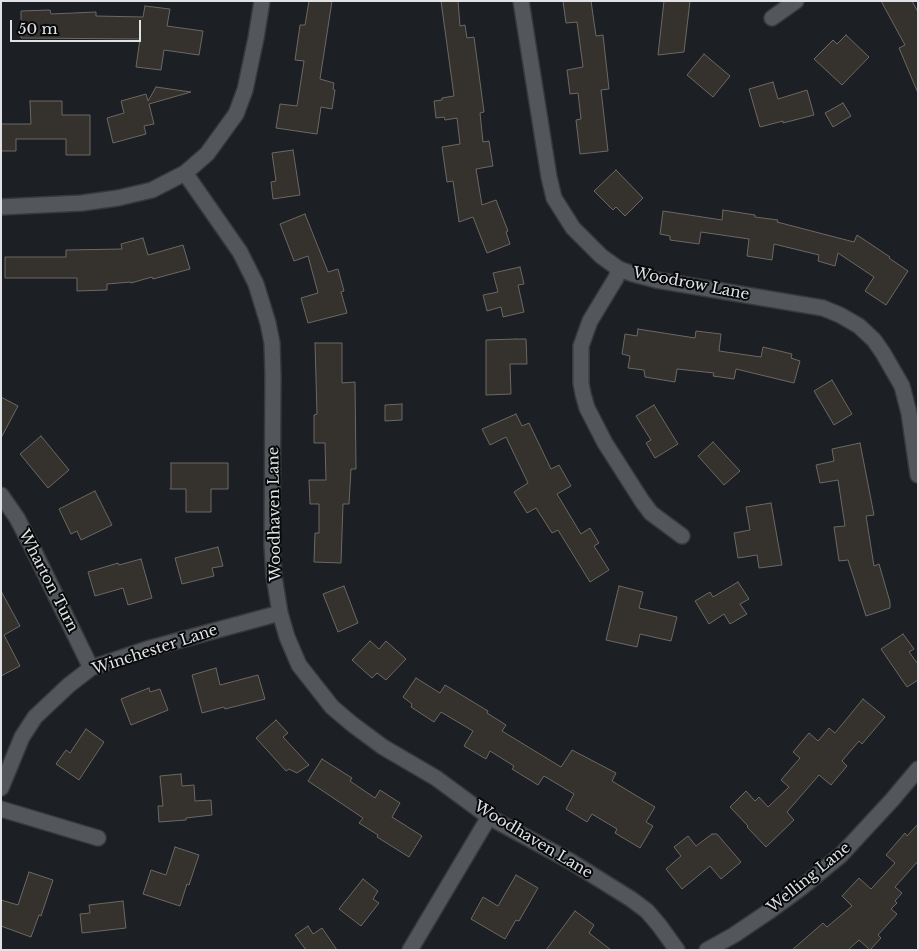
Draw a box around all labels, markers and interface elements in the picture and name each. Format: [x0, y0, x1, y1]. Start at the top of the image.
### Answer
scale bar [12, 10, 144, 42]
text: 50 m [18, 19, 58, 38]
street label: Woodrow Lane [631, 264, 751, 304]
street label: Woodhaven Lane [265, 446, 285, 582]
street label: Wharton Turn [14, 527, 82, 635]
street label: Winchester Lane [90, 621, 220, 679]
street label: Woodhaven Lane [471, 798, 595, 882]
street label: Welling Lane [764, 839, 854, 917]

